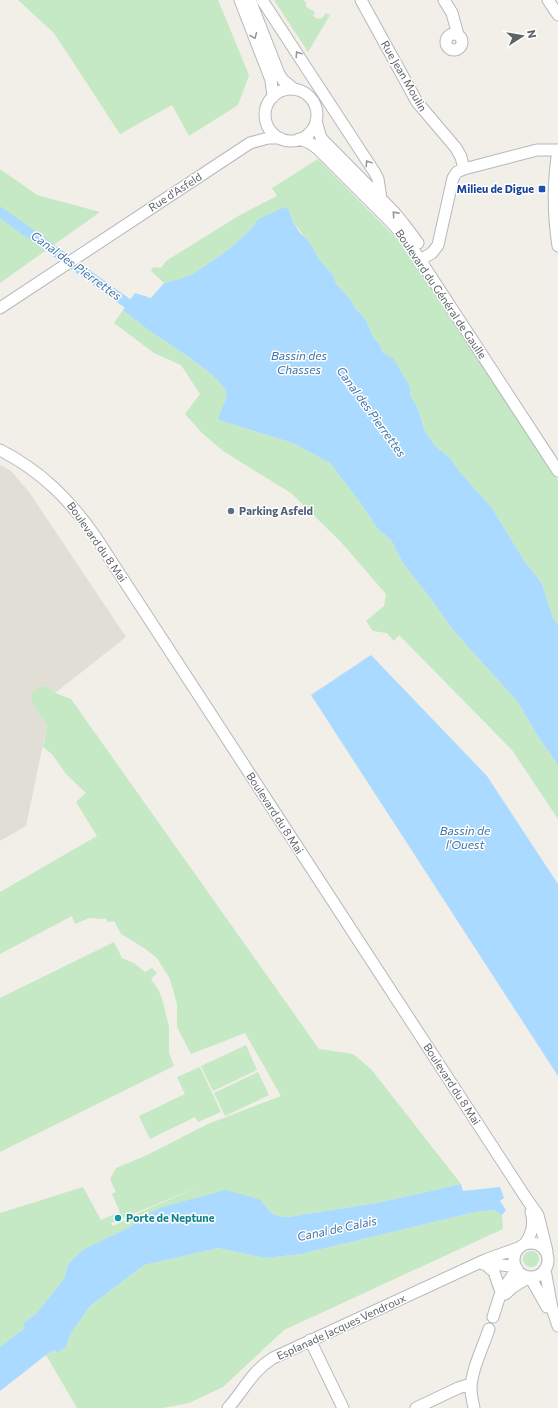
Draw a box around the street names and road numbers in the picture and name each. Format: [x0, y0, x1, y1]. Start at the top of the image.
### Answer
street label: Rue Jean Moulin [378, 38, 430, 114]
street label: Rue d'Asfeld [146, 170, 204, 214]
street label: Boulevard du Général de Gaulle [393, 227, 490, 361]
street label: Boulevard du 8 Mai [65, 499, 130, 584]
street label: Boulevard du 8 Mai [244, 770, 307, 856]
street label: Boulevard du 8 Mai [421, 1041, 484, 1127]
street label: Esplanade Jacques Vendroux [274, 1291, 408, 1363]

